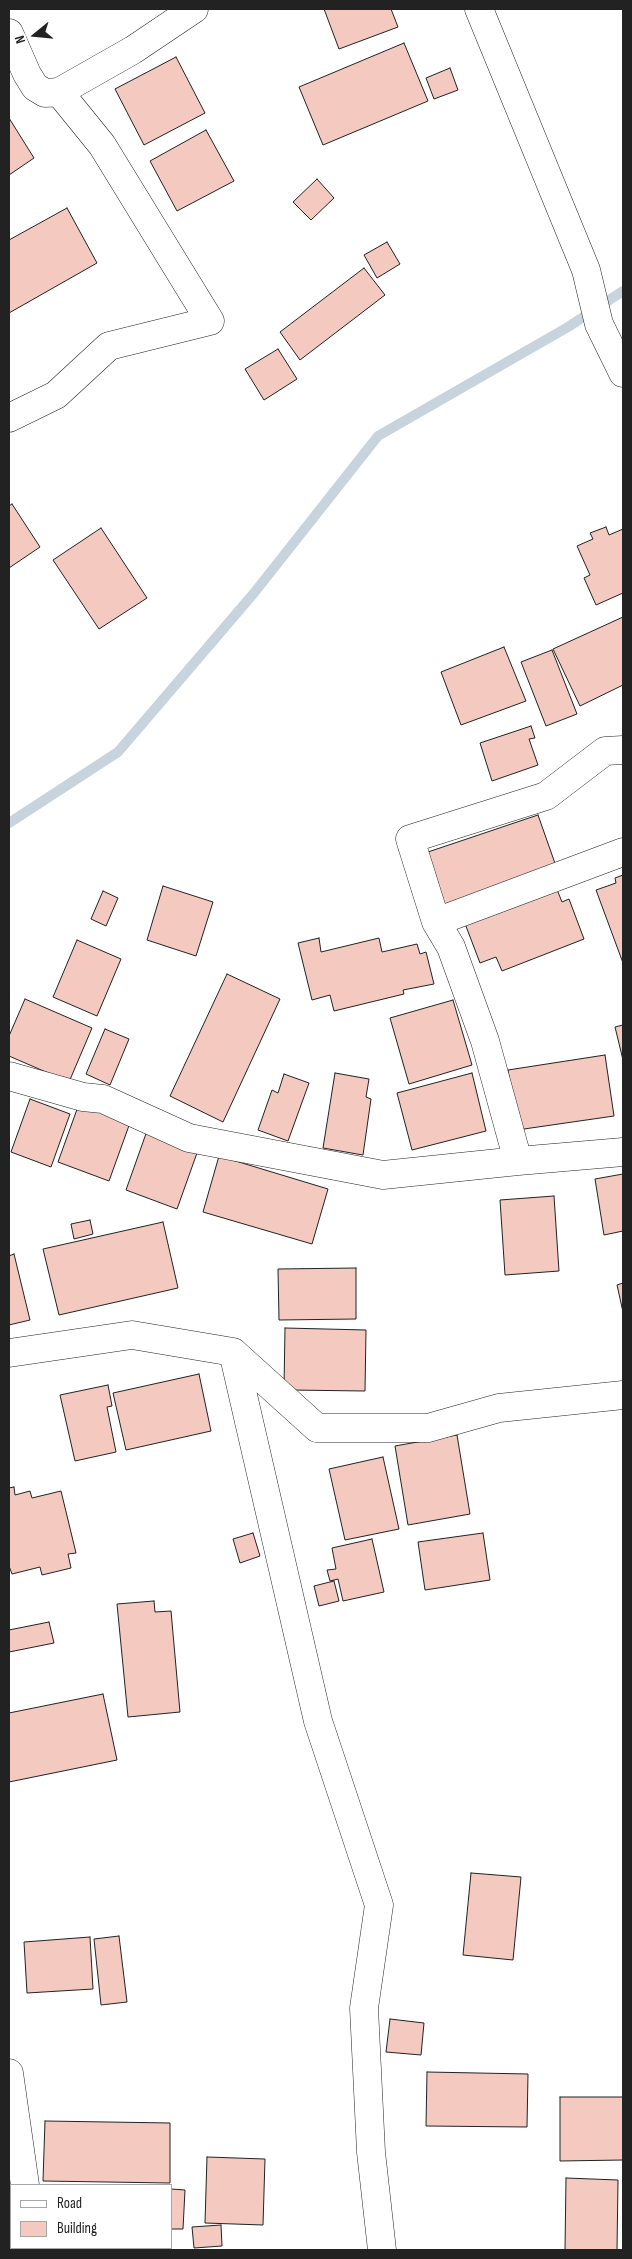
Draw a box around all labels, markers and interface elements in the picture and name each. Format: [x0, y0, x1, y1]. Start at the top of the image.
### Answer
north arrow [10, 10, 60, 60]
text: N [11, 33, 29, 46]
legend [10, 2184, 172, 2249]
text: Road [57, 2194, 82, 2213]
text: Building [57, 2219, 97, 2238]

